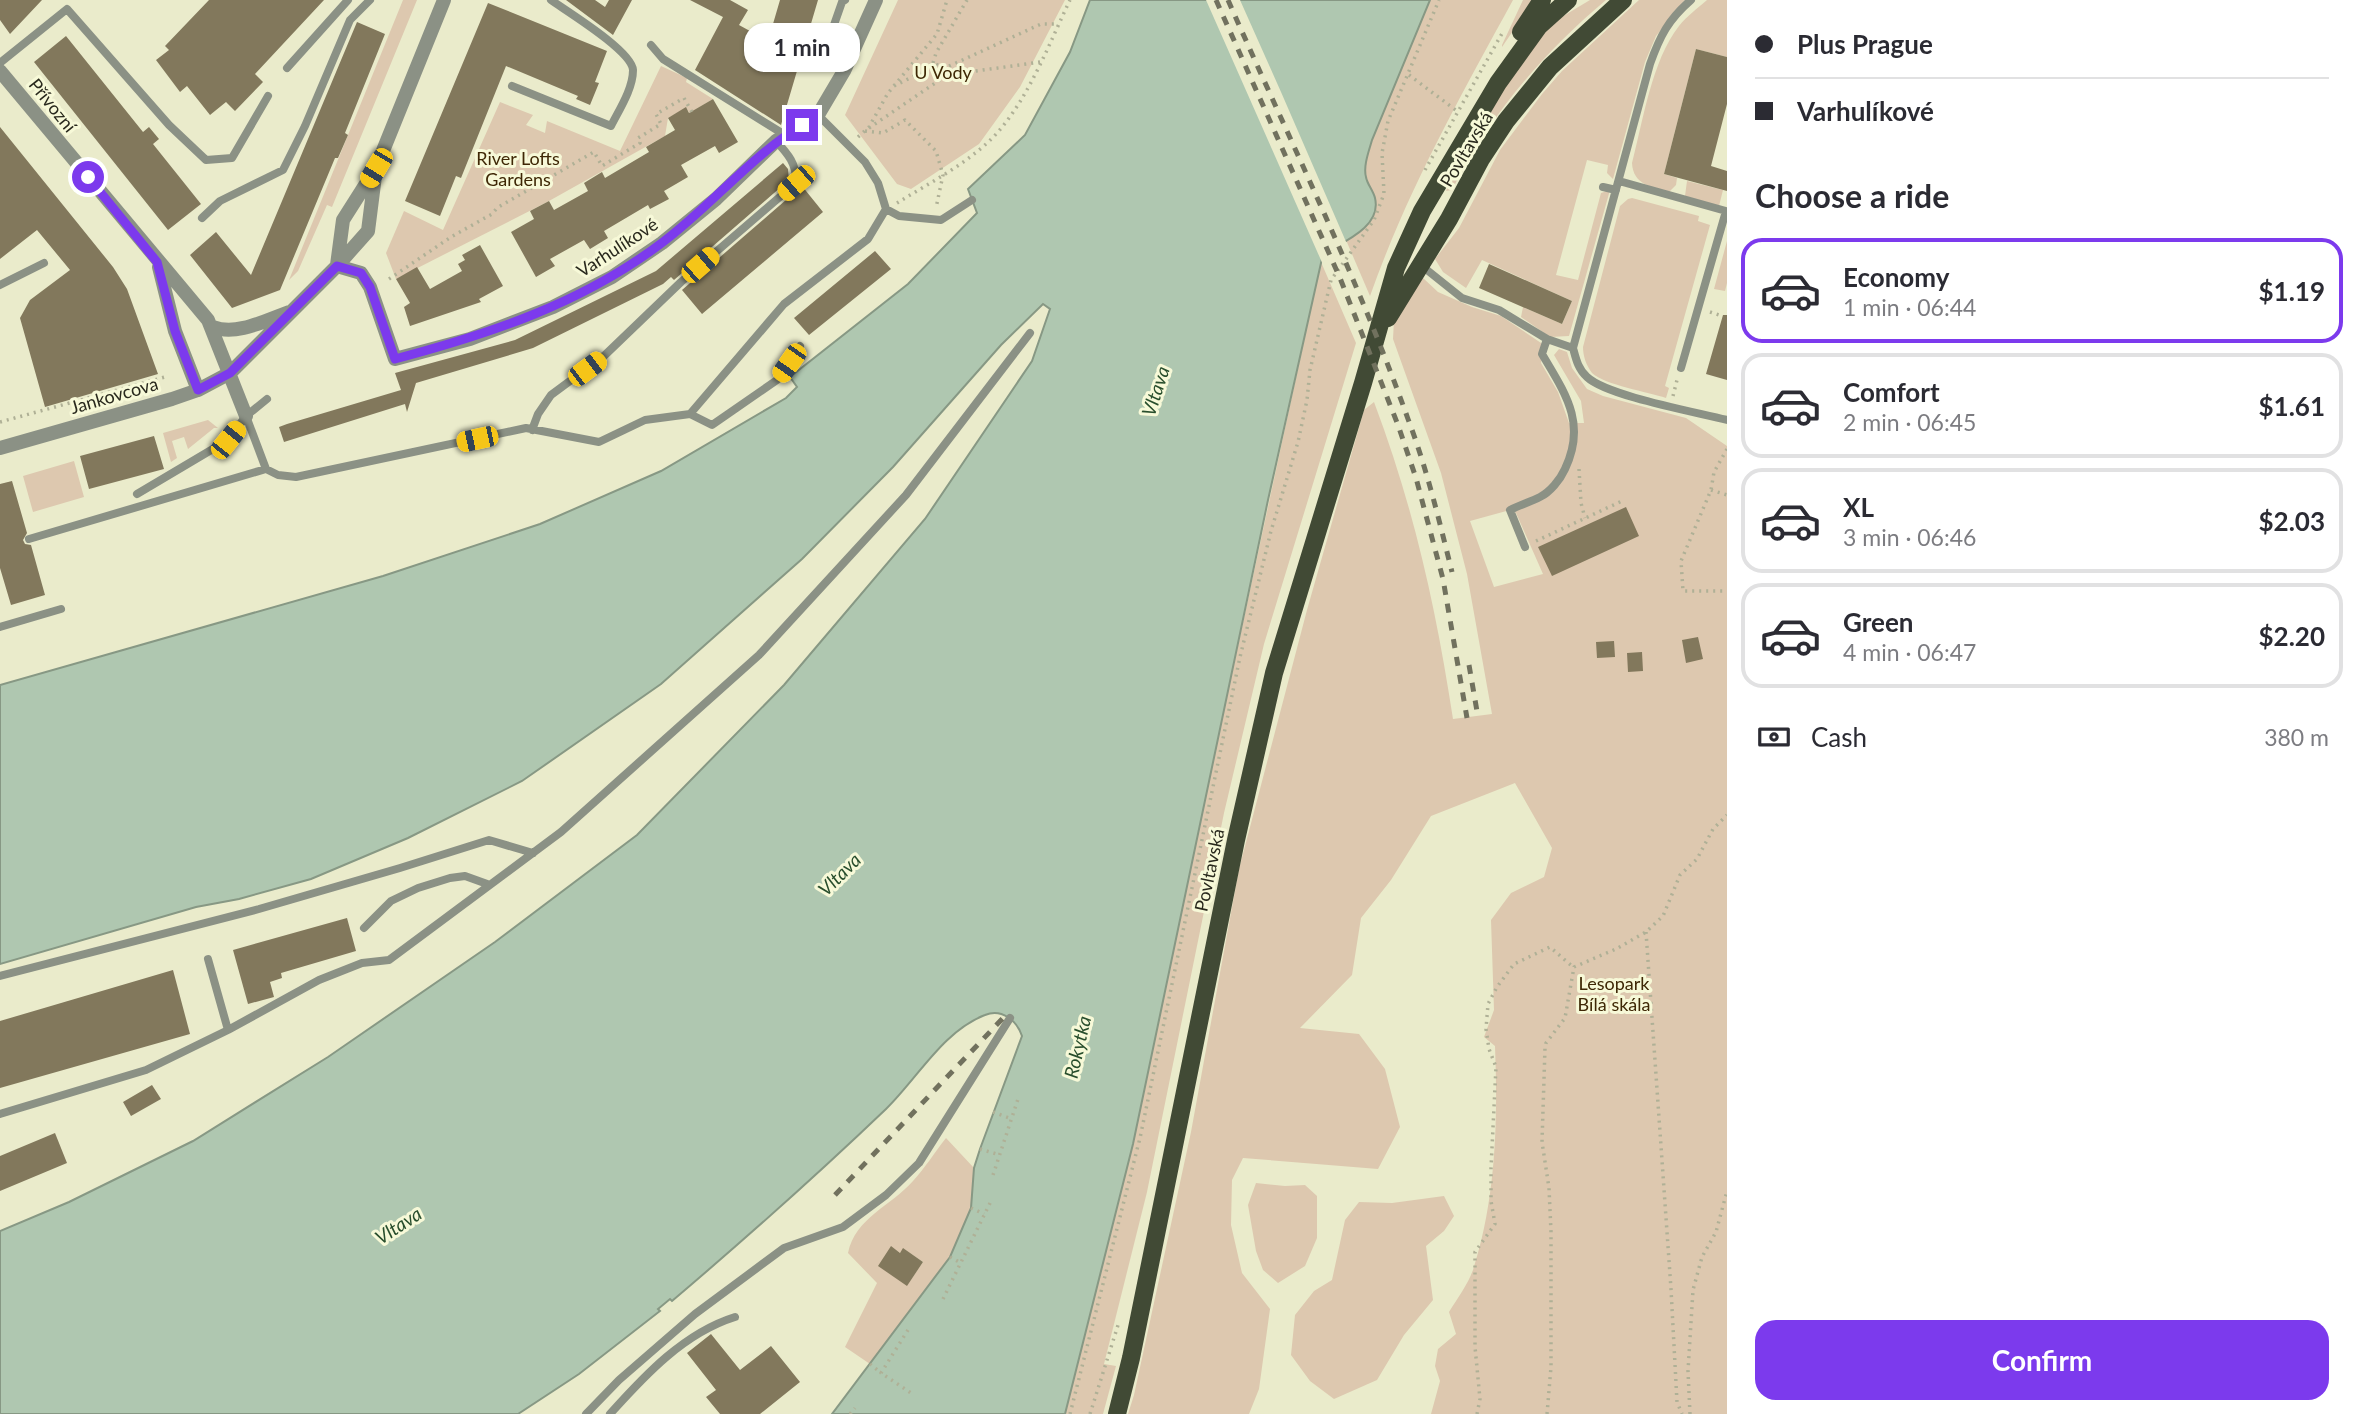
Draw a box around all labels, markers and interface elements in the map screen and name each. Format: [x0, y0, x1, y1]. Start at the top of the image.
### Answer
callout: 1 min [744, 24, 860, 72]
text: Plus Prague [1797, 28, 1933, 60]
text: 1 min [773, 33, 831, 61]
park label: U Vody [914, 61, 973, 83]
street label: Přívozní [25, 74, 82, 137]
text: Varhulíkové [1797, 95, 1934, 127]
street label: Povltavská [1435, 107, 1497, 191]
route end [786, 109, 818, 141]
car [357, 145, 396, 191]
park label: River Lofts Gardens [476, 147, 560, 190]
route start [72, 161, 104, 193]
car [774, 161, 819, 205]
text: Choose a ride [1755, 176, 1949, 215]
street label: Varhulíkové [572, 213, 662, 281]
car [678, 243, 723, 287]
icon: car [1759, 259, 1822, 322]
text: Economy [1843, 261, 1949, 293]
text: $1.19 [2259, 275, 2325, 307]
text: 1 min · 06:44 [1843, 293, 1976, 321]
car [769, 340, 810, 386]
car [564, 348, 611, 390]
water label: Vltava [1136, 363, 1174, 419]
street label: Jankovcova [68, 372, 160, 418]
icon: car [1759, 374, 1822, 437]
text: Comfort [1843, 376, 1940, 408]
text: $1.61 [2259, 390, 2325, 422]
text: 2 min · 06:45 [1843, 408, 1976, 436]
car [207, 417, 250, 463]
car [455, 424, 500, 454]
icon: car [1759, 489, 1822, 552]
text: XL [1843, 491, 1874, 523]
text: $2.03 [2259, 505, 2325, 537]
text: 3 min · 06:46 [1843, 523, 1976, 551]
icon: car [1759, 604, 1822, 667]
text: Green [1843, 606, 1913, 638]
text: $2.20 [2259, 620, 2325, 652]
text: 4 min · 06:47 [1843, 638, 1976, 666]
icon: cash [1755, 718, 1793, 756]
text: Cash [1811, 721, 1867, 753]
text: 380 m [2264, 723, 2329, 751]
street label: Povltavská [1190, 827, 1228, 913]
water label: Vltava [813, 848, 865, 900]
park label: Lesopark Bílá skála [1578, 972, 1650, 1015]
water label: Rokytka [1059, 1013, 1095, 1081]
water label: Vltava [370, 1201, 426, 1249]
button: Confirm [1755, 1320, 2329, 1400]

